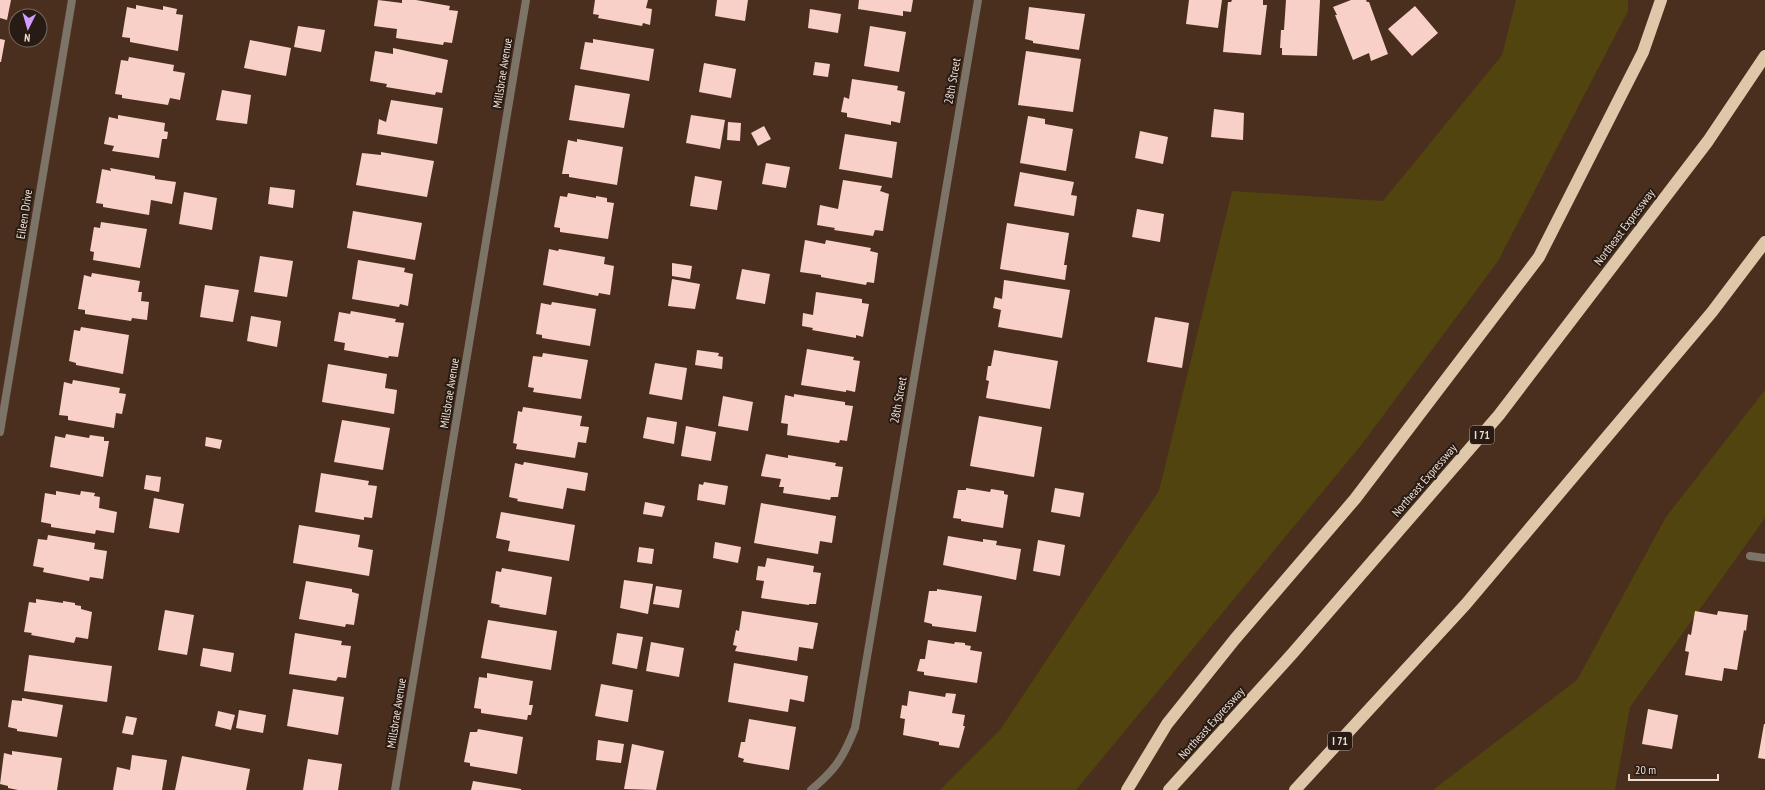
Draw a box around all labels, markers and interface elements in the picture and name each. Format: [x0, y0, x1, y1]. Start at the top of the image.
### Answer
north arrow [8, 8, 48, 48]
text: N [24, 31, 31, 45]
street label: Millsbrae Avenue [489, 37, 515, 109]
street label: 28th Street [941, 56, 964, 105]
street label: Northeast Expressway [1590, 186, 1658, 268]
street label: Eileen Drive [13, 188, 35, 240]
street label: Millsbrae Avenue [436, 357, 462, 429]
street label: 28th Street [887, 375, 910, 424]
road number: I 71 [1470, 426, 1494, 444]
street label: Northeast Expressway [1388, 440, 1460, 519]
street label: Millsbrae Avenue [383, 677, 409, 749]
street label: Northeast Expressway [1175, 684, 1248, 762]
road number: I 71 [1328, 732, 1352, 750]
scale bar [1629, 756, 1718, 782]
text: 20 m [1635, 762, 1656, 777]

